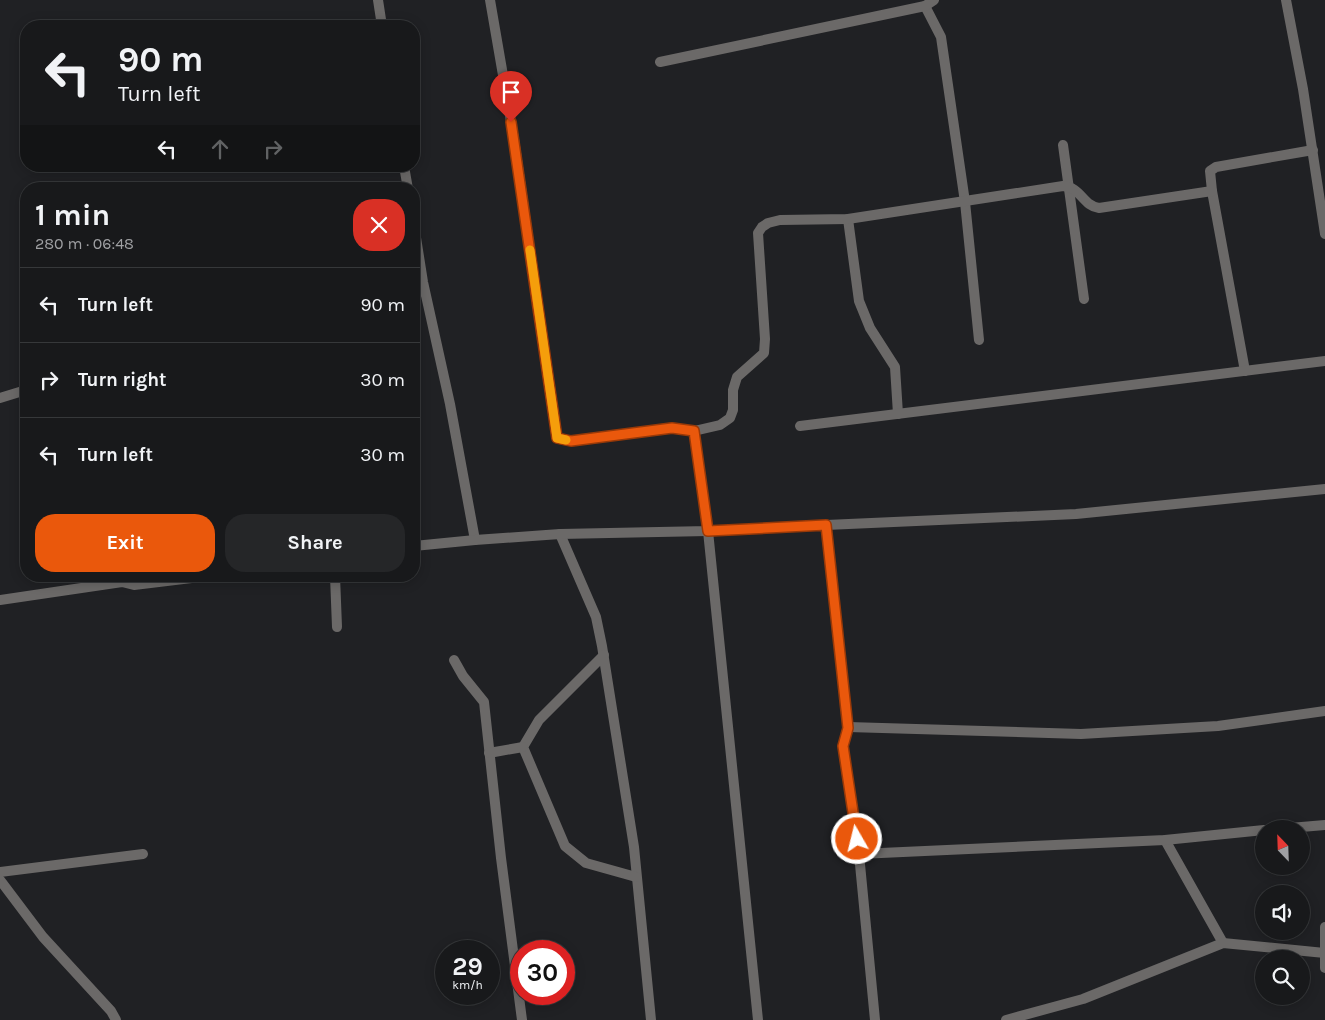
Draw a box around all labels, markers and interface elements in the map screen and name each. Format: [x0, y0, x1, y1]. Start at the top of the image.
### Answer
text: 90 m [118, 39, 204, 80]
icon: left [35, 40, 100, 105]
pin [490, 71, 532, 122]
icon: arrive [497, 78, 525, 106]
text: Turn left [118, 81, 201, 107]
icon: left [153, 135, 181, 163]
icon: ahead [206, 135, 234, 163]
icon: right [259, 135, 287, 163]
text: 1 min [35, 197, 110, 233]
button: close [353, 199, 405, 251]
text: 280 m · 06:48 [35, 234, 134, 253]
icon: left [35, 291, 63, 319]
text: Turn left [78, 294, 153, 316]
text: 90 m [360, 294, 405, 316]
icon: right [35, 366, 63, 394]
text: Turn right [78, 369, 167, 391]
text: 30 m [360, 369, 405, 391]
icon: left [35, 441, 63, 469]
text: Turn left [78, 444, 153, 466]
text: 30 m [360, 444, 405, 466]
button: Exit [35, 514, 215, 572]
button: Share [225, 514, 405, 572]
position arrow [830, 812, 882, 864]
north arrow [1255, 820, 1310, 875]
map controls [1255, 820, 1310, 1005]
button: sound [1255, 885, 1310, 940]
speed limit sign: 30 [510, 940, 575, 1005]
button: search [1255, 950, 1310, 1005]
text: 29 [452, 952, 483, 981]
text: km/h [452, 978, 483, 992]

